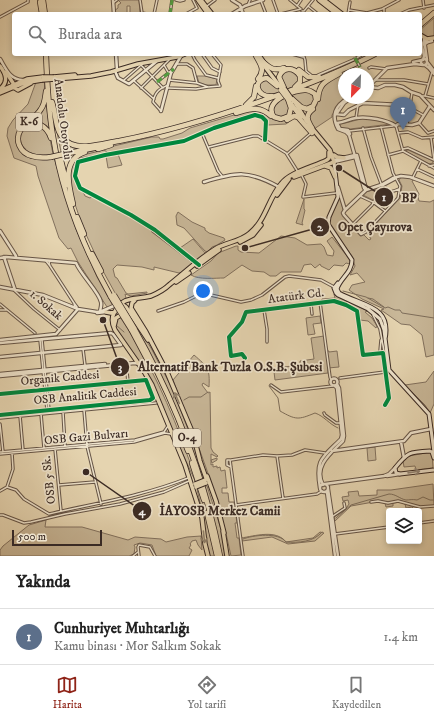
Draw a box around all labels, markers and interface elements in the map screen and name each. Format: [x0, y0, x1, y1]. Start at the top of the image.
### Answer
search box [12, 12, 422, 56]
icon: search [26, 23, 48, 45]
text: Burada ara [58, 25, 122, 44]
north arrow [338, 68, 374, 104]
street label: Anadolu Otoyolu [51, 78, 75, 161]
pin: 1 [390, 97, 416, 130]
road number: K-6 [16, 113, 42, 131]
callout: BP [374, 185, 425, 210]
text: 1 [382, 190, 387, 205]
text: BP [401, 190, 417, 206]
callout: Opet Çayırova [310, 214, 420, 239]
text: Opet Çayırova [338, 219, 413, 236]
text: 2 [317, 220, 324, 235]
your location [193, 281, 213, 301]
street label: Atatürk Cd. [267, 285, 325, 307]
street label: 1. Sokak [26, 287, 66, 323]
callout: Alternatif Bank Tuzla O.S.B. Şubesi [110, 354, 330, 379]
text: Alternatif Bank Tuzla O.S.B. Şubesi [137, 359, 323, 376]
text: 3 [118, 360, 123, 375]
street label: Organik Caddesi [20, 367, 100, 389]
street label: OSB Analitik Caddesi [33, 384, 137, 408]
one-way arrow [173, 392, 181, 404]
street label: OSB Gazi Bulvarı [43, 426, 129, 448]
road number: O-4 [173, 429, 201, 447]
street label: OSB 5 Sk. [39, 455, 59, 505]
one-way arrow [407, 468, 420, 476]
callout: İAYOSB Merkez Camii [132, 498, 289, 523]
text: İAYOSB Merkez Camii [160, 502, 281, 519]
text: 4 [138, 504, 147, 519]
map controls [386, 508, 422, 544]
button: layers [386, 508, 422, 544]
scale bar [12, 528, 102, 547]
text: 500 m [18, 530, 46, 544]
one-way arrow [200, 530, 208, 543]
text: Yakında [16, 571, 70, 593]
text: Cunhuriyet Muhtarlığı [54, 619, 190, 638]
text: 1 [27, 629, 31, 645]
text: 1.4 km [384, 629, 418, 645]
text: Kamu binası · Mor Salkım Sokak [54, 638, 221, 654]
tab: Harita [53, 674, 82, 712]
tab: Yol tarifi [187, 674, 226, 712]
tab: Kaydedilen [332, 674, 381, 712]

